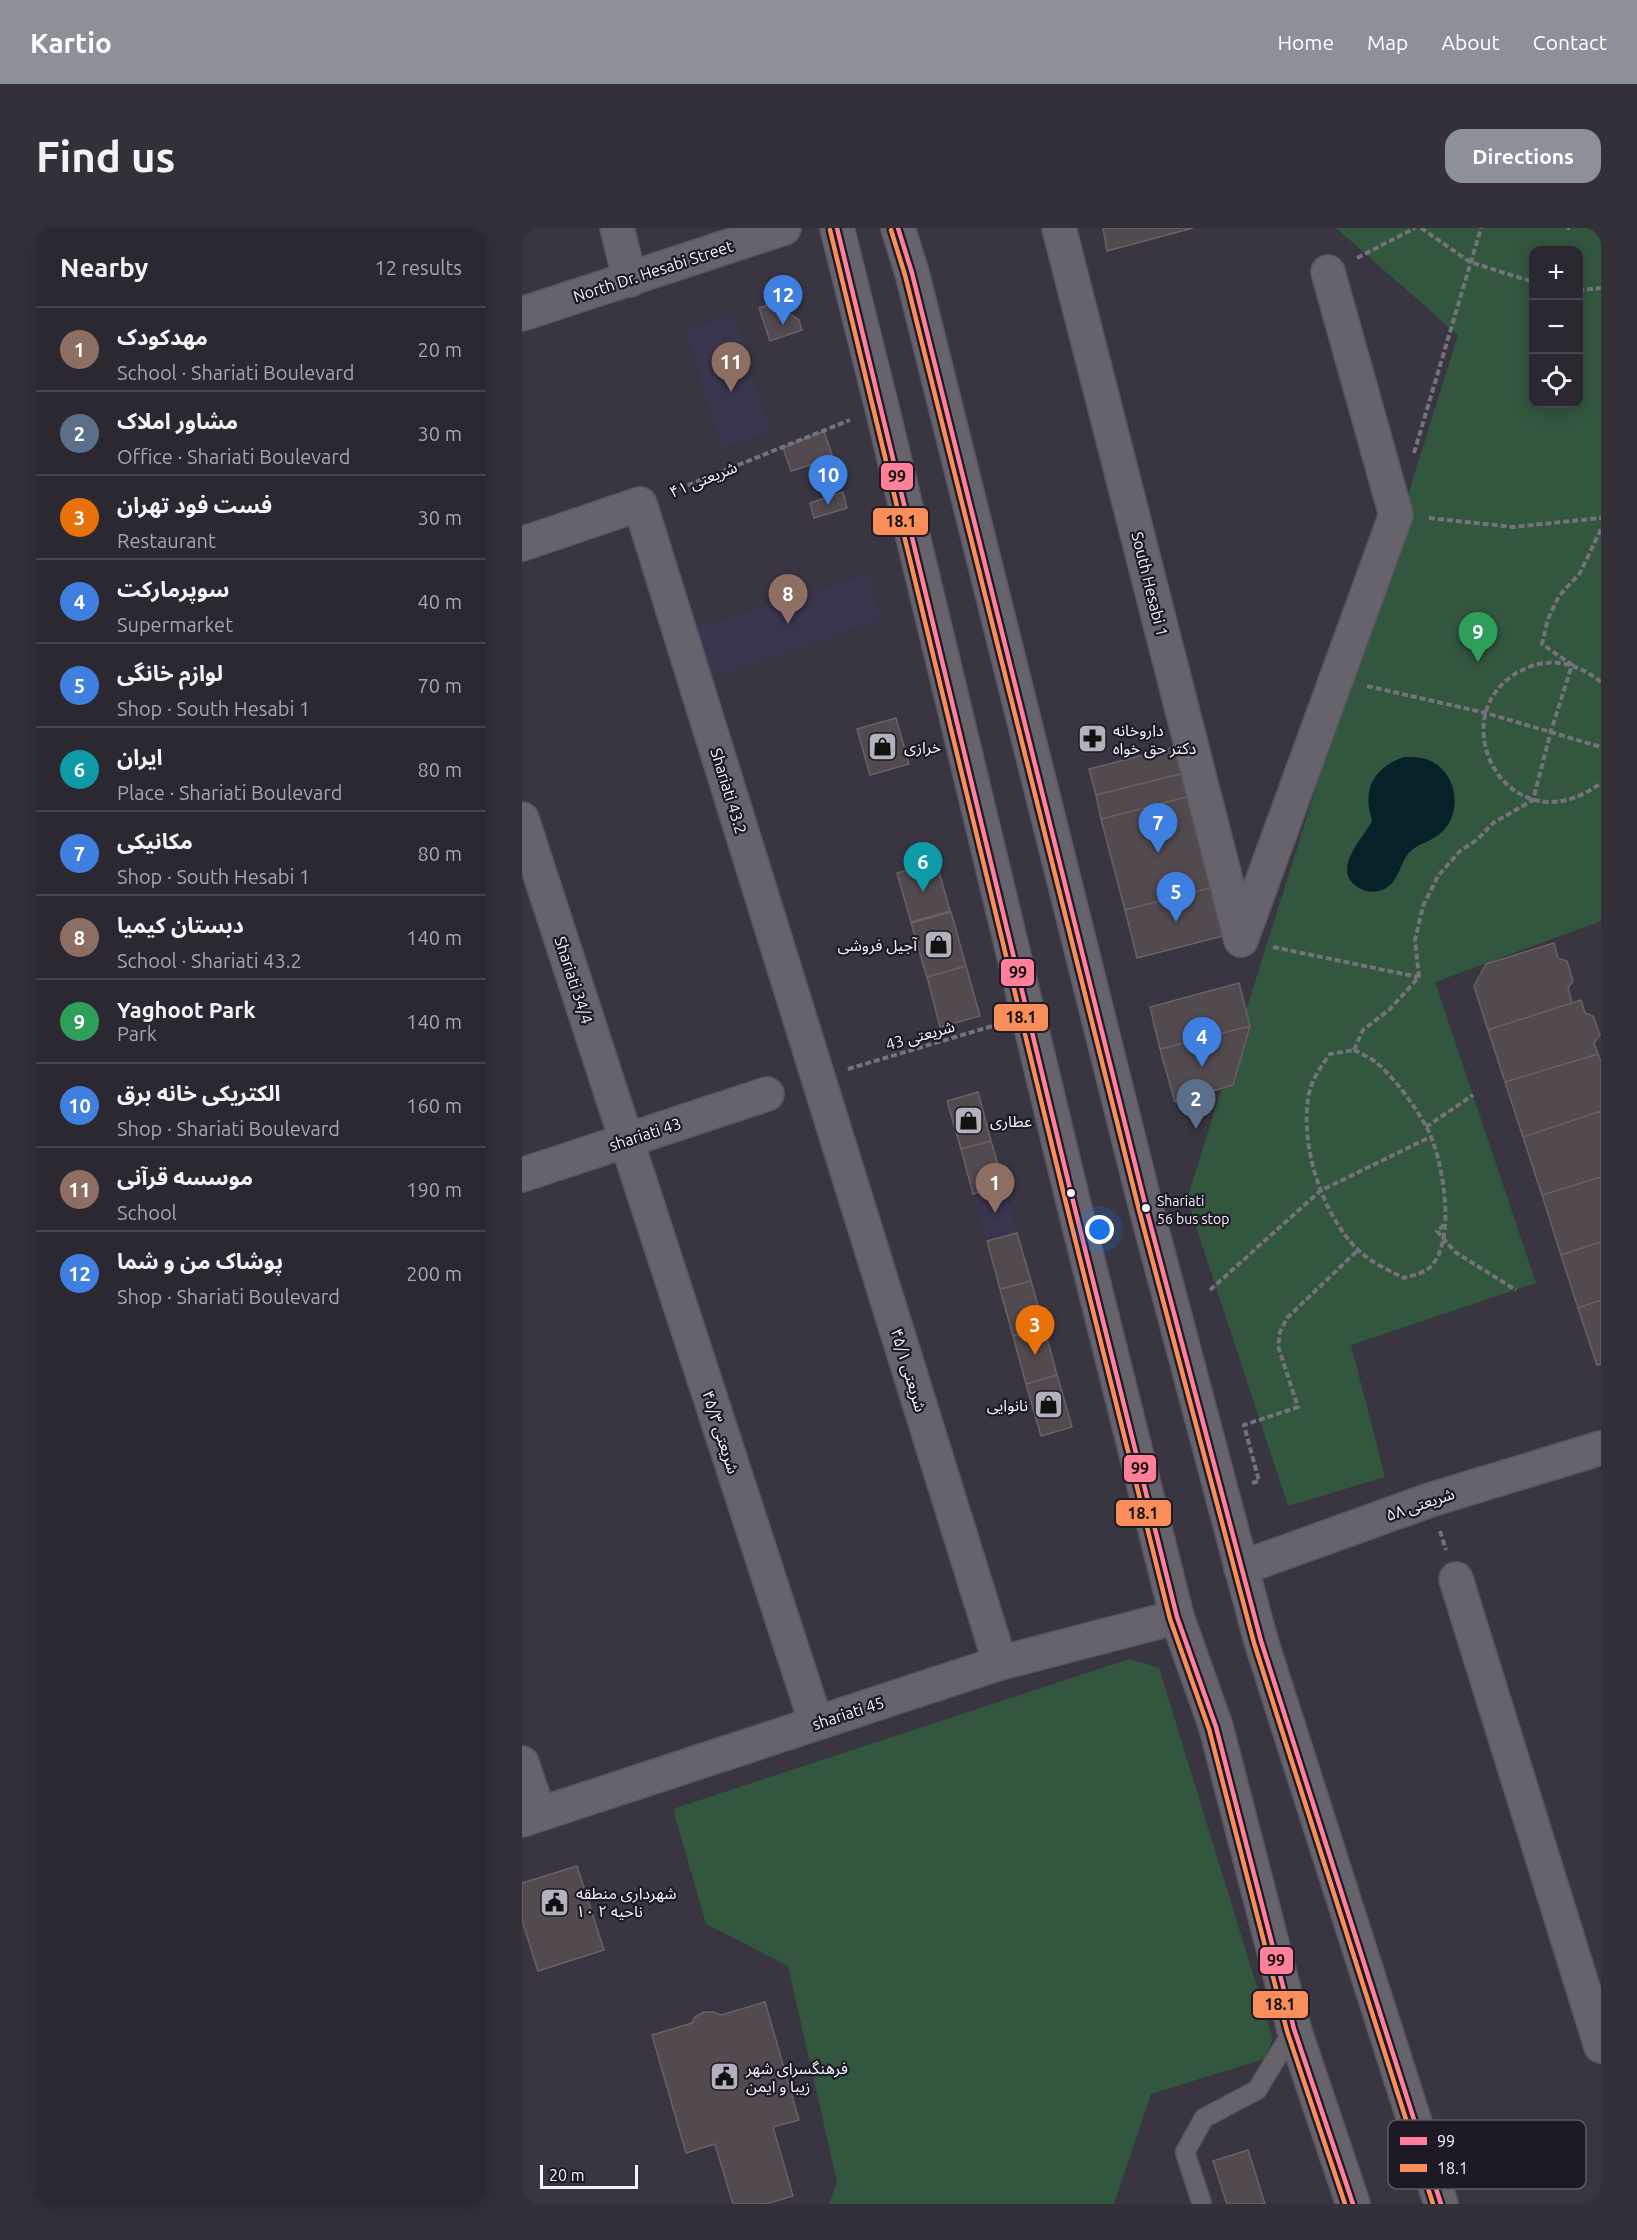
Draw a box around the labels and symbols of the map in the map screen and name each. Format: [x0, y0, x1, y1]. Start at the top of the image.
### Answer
street label: North Dr. Hesabi Street [571, 236, 736, 305]
pin: 12 [764, 276, 802, 325]
pin: 11 [712, 342, 750, 392]
pin: 10 [808, 456, 848, 505]
street label: شریعتی ۴۱ [667, 457, 740, 502]
line badge: 99 [880, 462, 914, 491]
text: 99 [888, 467, 906, 485]
line badge: 18.1 [872, 507, 929, 536]
text: 18.1 [885, 512, 917, 530]
street label: South Hesabi 1 [1128, 530, 1172, 638]
pin: 8 [768, 574, 808, 624]
pin: 9 [1458, 612, 1498, 662]
place label: داروخانه دکتر حق خواه [1113, 721, 1196, 759]
pharmacy icon: داروخانه دکتر حق خواه [1076, 723, 1108, 755]
shop icon: خرازی [867, 731, 899, 763]
place label: خرازی [904, 738, 941, 757]
street label: Shariati 43.2 [707, 746, 751, 836]
pin: 7 [1138, 804, 1178, 853]
pin: 6 [904, 842, 942, 892]
pin: 5 [1156, 872, 1196, 922]
shop icon: آجیل فروشی [922, 929, 954, 961]
street label: Shariati 34/4 [551, 934, 597, 1026]
place label: آجیل فروشی [838, 936, 918, 955]
line badge: 99 [1000, 958, 1035, 987]
text: 99 [1009, 963, 1027, 981]
line badge: 18.1 [993, 1003, 1049, 1032]
text: 18.1 [1005, 1008, 1037, 1026]
street label: شریعتی 43 [883, 1017, 957, 1054]
pin: 4 [1182, 1018, 1222, 1067]
pin: 2 [1176, 1080, 1216, 1129]
shop icon: عطاری [953, 1105, 985, 1137]
place label: عطاری [990, 1112, 1032, 1131]
street label: shariati 43 [607, 1114, 683, 1154]
pin: 1 [976, 1164, 1014, 1213]
unlabelled marker [1065, 1187, 1077, 1199]
place label: Shariati 56 bus stop [1157, 1193, 1229, 1227]
marker: Shariati 56 bus stop [1140, 1202, 1152, 1214]
your location [1085, 1215, 1114, 1244]
pin: 3 [1016, 1306, 1054, 1355]
street label: شریعتی ۴۵/۱ [887, 1326, 930, 1414]
street label: شریعتی ۴۵/۳ [698, 1388, 743, 1476]
shop icon: نانوایی [1033, 1389, 1065, 1421]
place label: نانوایی [987, 1396, 1028, 1415]
line badge: 99 [1123, 1454, 1157, 1483]
text: 99 [1131, 1459, 1149, 1477]
street label: شریعتی ۵۸ [1383, 1484, 1457, 1525]
line badge: 18.1 [1115, 1499, 1172, 1527]
text: 18.1 [1127, 1504, 1159, 1522]
street label: shariati 45 [810, 1693, 886, 1733]
place label: شهرداری منطقه ۱۰ ناحیه ۲ [576, 1884, 677, 1920]
public building icon: شهرداری منطقه ۱۰ ناحیه ۲ [539, 1886, 571, 1918]
line badge: 99 [1259, 1946, 1294, 1975]
text: 99 [1267, 1951, 1285, 1969]
line badge: 18.1 [1252, 1990, 1309, 2019]
text: 18.1 [1264, 1995, 1296, 2013]
place label: فرهنگسرای شهر زیبا و ایمن [745, 2059, 848, 2096]
public building icon: فرهنگسرای شهر زیبا و ایمن [709, 2061, 741, 2093]
legend [1388, 2120, 1586, 2189]
text: 99 [1437, 2132, 1455, 2150]
text: 18.1 [1437, 2159, 1468, 2177]
scale bar [540, 2162, 638, 2190]

